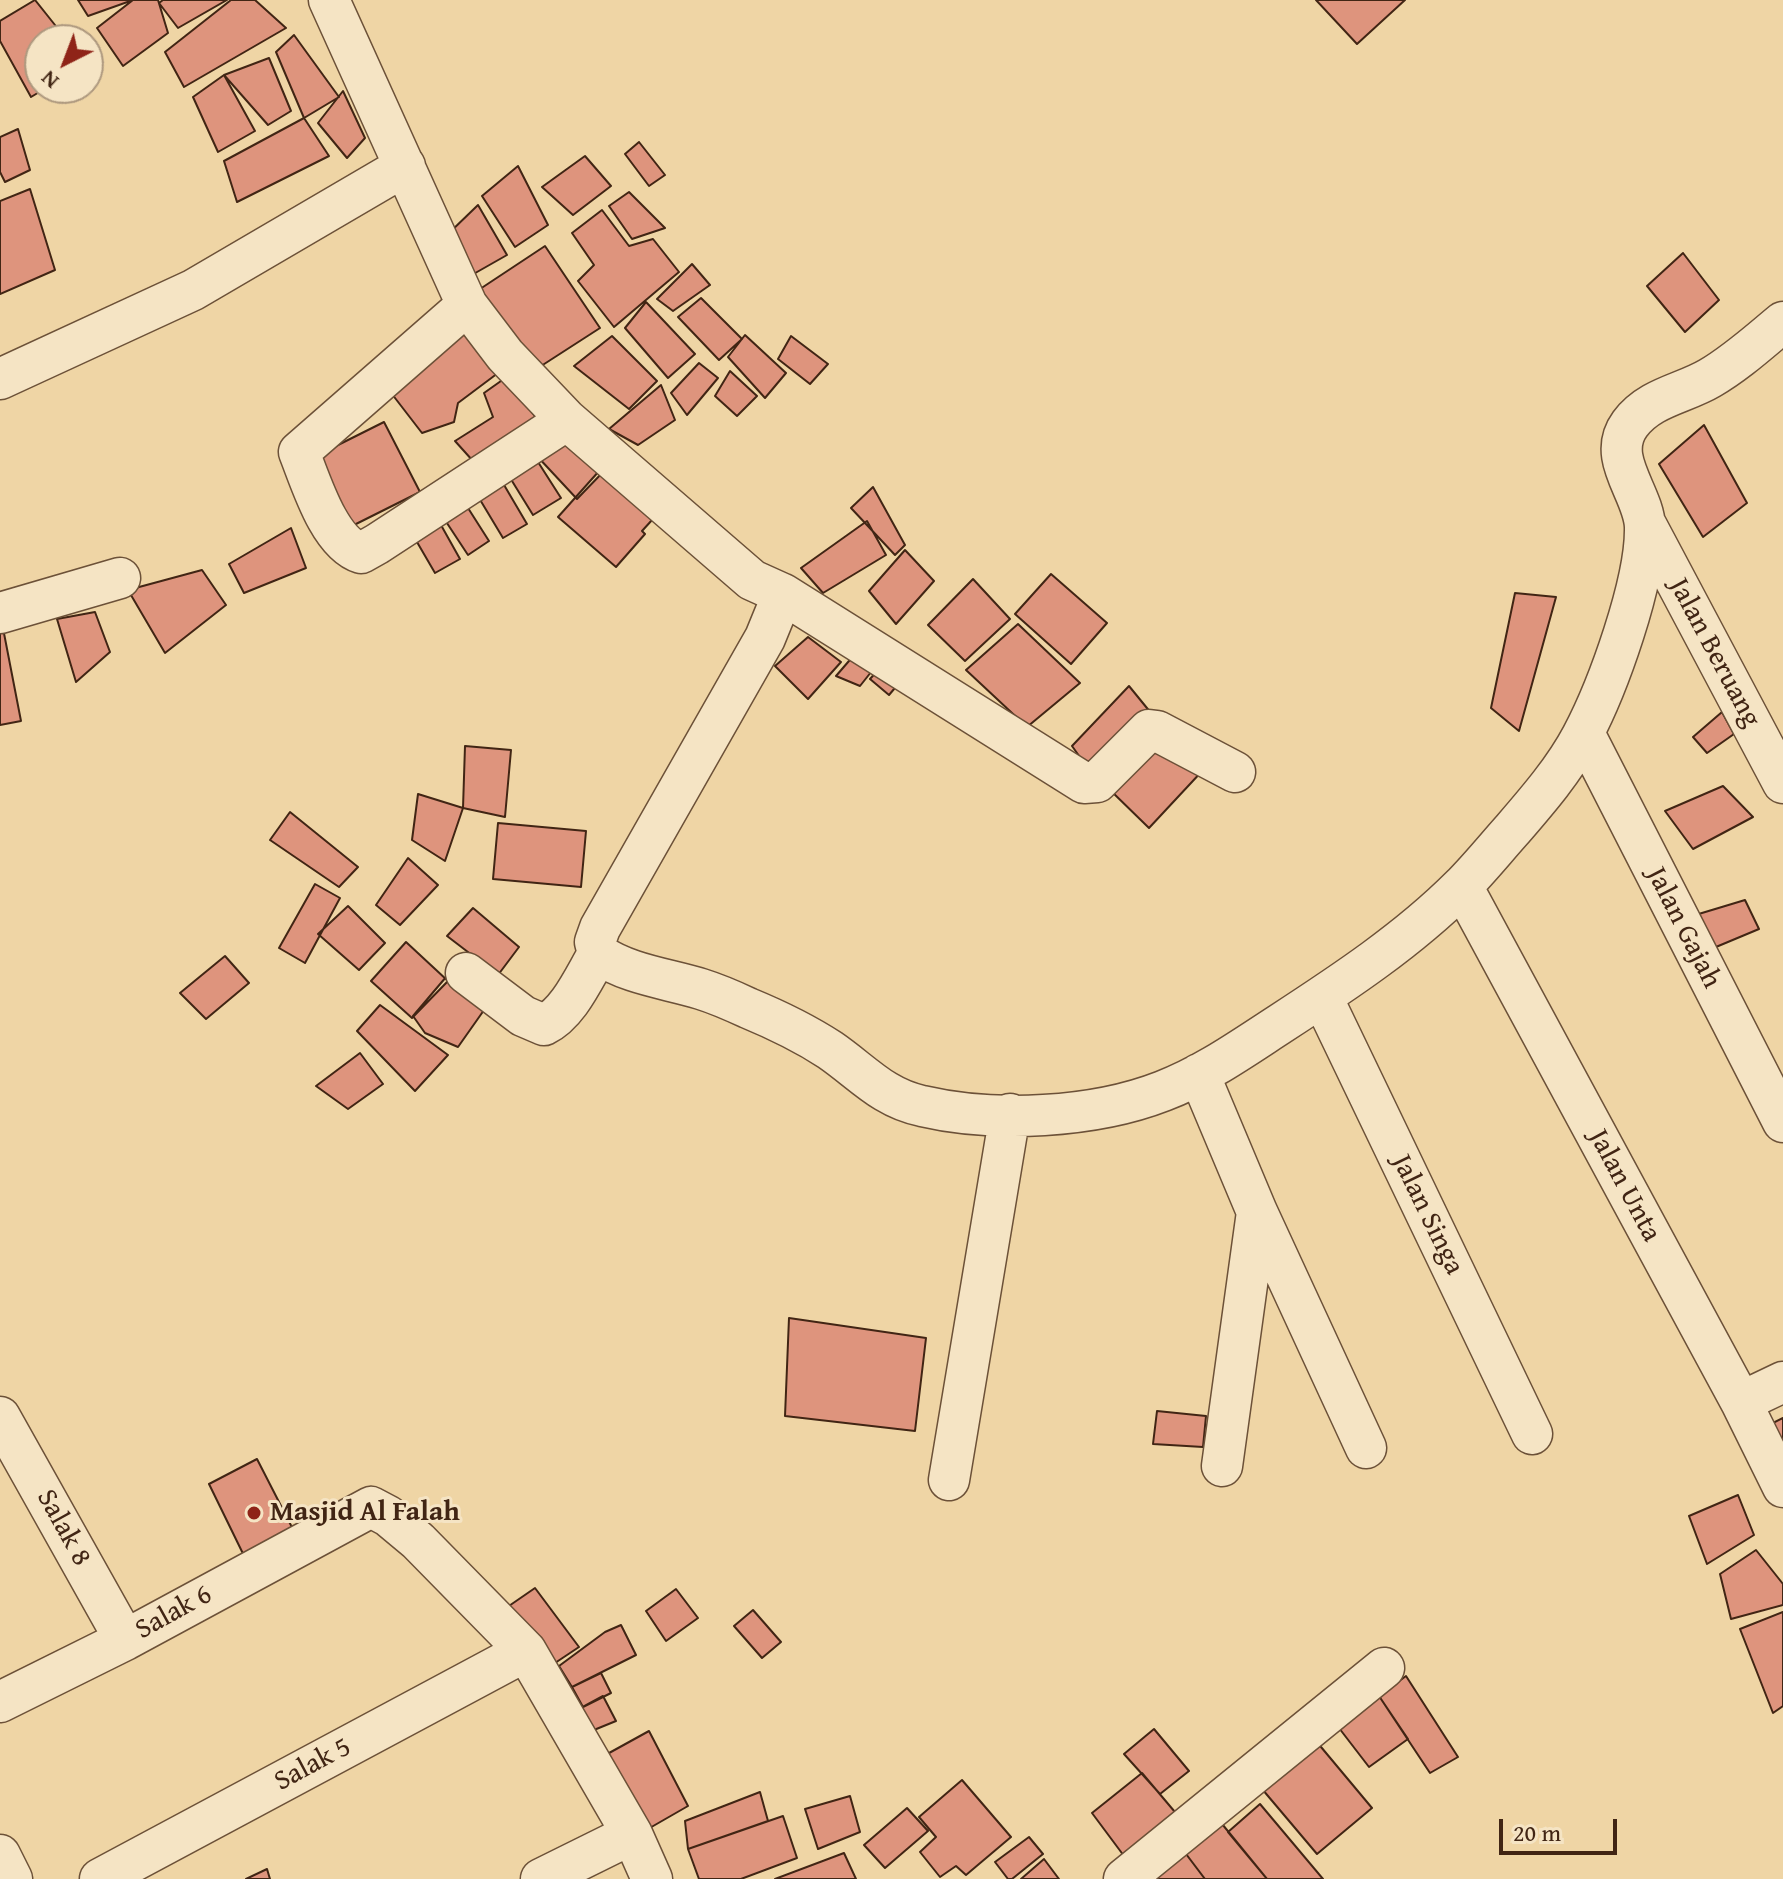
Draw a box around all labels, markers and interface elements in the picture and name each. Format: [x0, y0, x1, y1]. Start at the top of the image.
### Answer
north arrow [24, 24, 104, 104]
text: N [33, 64, 65, 97]
street label: Jalan Beruang [1661, 573, 1767, 733]
street label: Jalan Gajah [1638, 862, 1728, 994]
street label: Jalan Unta [1580, 1124, 1668, 1248]
street label: Jalan Singa [1384, 1149, 1470, 1281]
street label: Salak 8 [28, 1484, 98, 1572]
place label: Masjid Al Falah [270, 1496, 460, 1530]
marker: Masjid Al Falah [245, 1504, 263, 1522]
street label: Salak 6 [130, 1578, 218, 1648]
street label: Salak 5 [269, 1731, 357, 1799]
scale bar [1503, 1803, 1621, 1853]
text: 20 m [1513, 1815, 1561, 1850]

